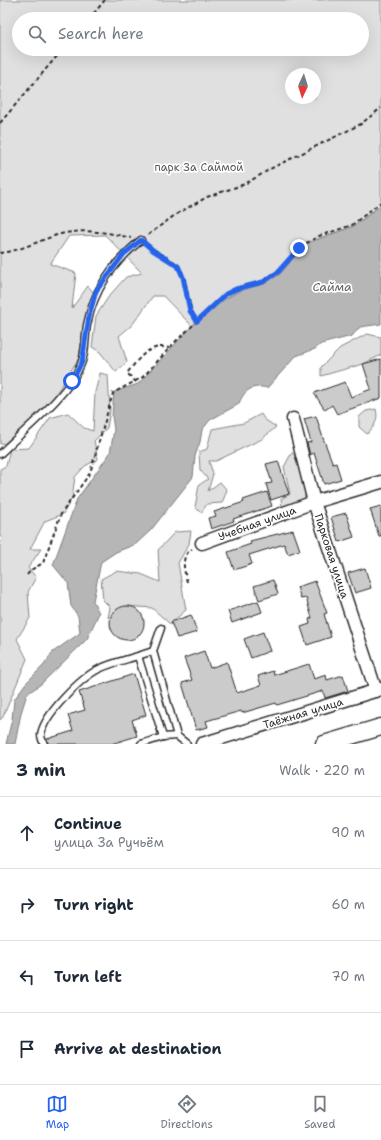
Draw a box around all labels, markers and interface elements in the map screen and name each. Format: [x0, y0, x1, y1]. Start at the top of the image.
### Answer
search box [12, 12, 369, 56]
icon: search [26, 23, 48, 45]
text: Search here [58, 24, 144, 44]
north arrow [285, 68, 321, 104]
park label: парк За Саймой [155, 160, 243, 175]
route end [290, 239, 308, 257]
water label: Сайма [312, 279, 352, 295]
route start [63, 372, 81, 390]
street label: Учебная улица [216, 502, 298, 544]
street label: Парковая улица [311, 512, 352, 601]
street label: Таёжная улица [261, 694, 345, 733]
text: 3 min [16, 759, 66, 781]
text: Walk · 220 m [279, 762, 365, 779]
text: Continue [54, 814, 122, 834]
icon: ahead [16, 822, 38, 844]
text: 90 m [331, 824, 365, 841]
text: улица За Ручьём [54, 834, 164, 851]
icon: right [16, 894, 38, 916]
text: Turn right [54, 895, 134, 915]
text: 60 m [332, 896, 365, 913]
icon: left [16, 966, 38, 988]
text: Turn left [54, 967, 122, 987]
text: 70 m [331, 968, 365, 985]
icon: arrive [16, 1038, 38, 1060]
text: Arrive at destination [54, 1039, 222, 1059]
tab: Map [46, 1093, 69, 1132]
tab: Directions [160, 1093, 213, 1132]
tab: Saved [304, 1093, 335, 1132]

